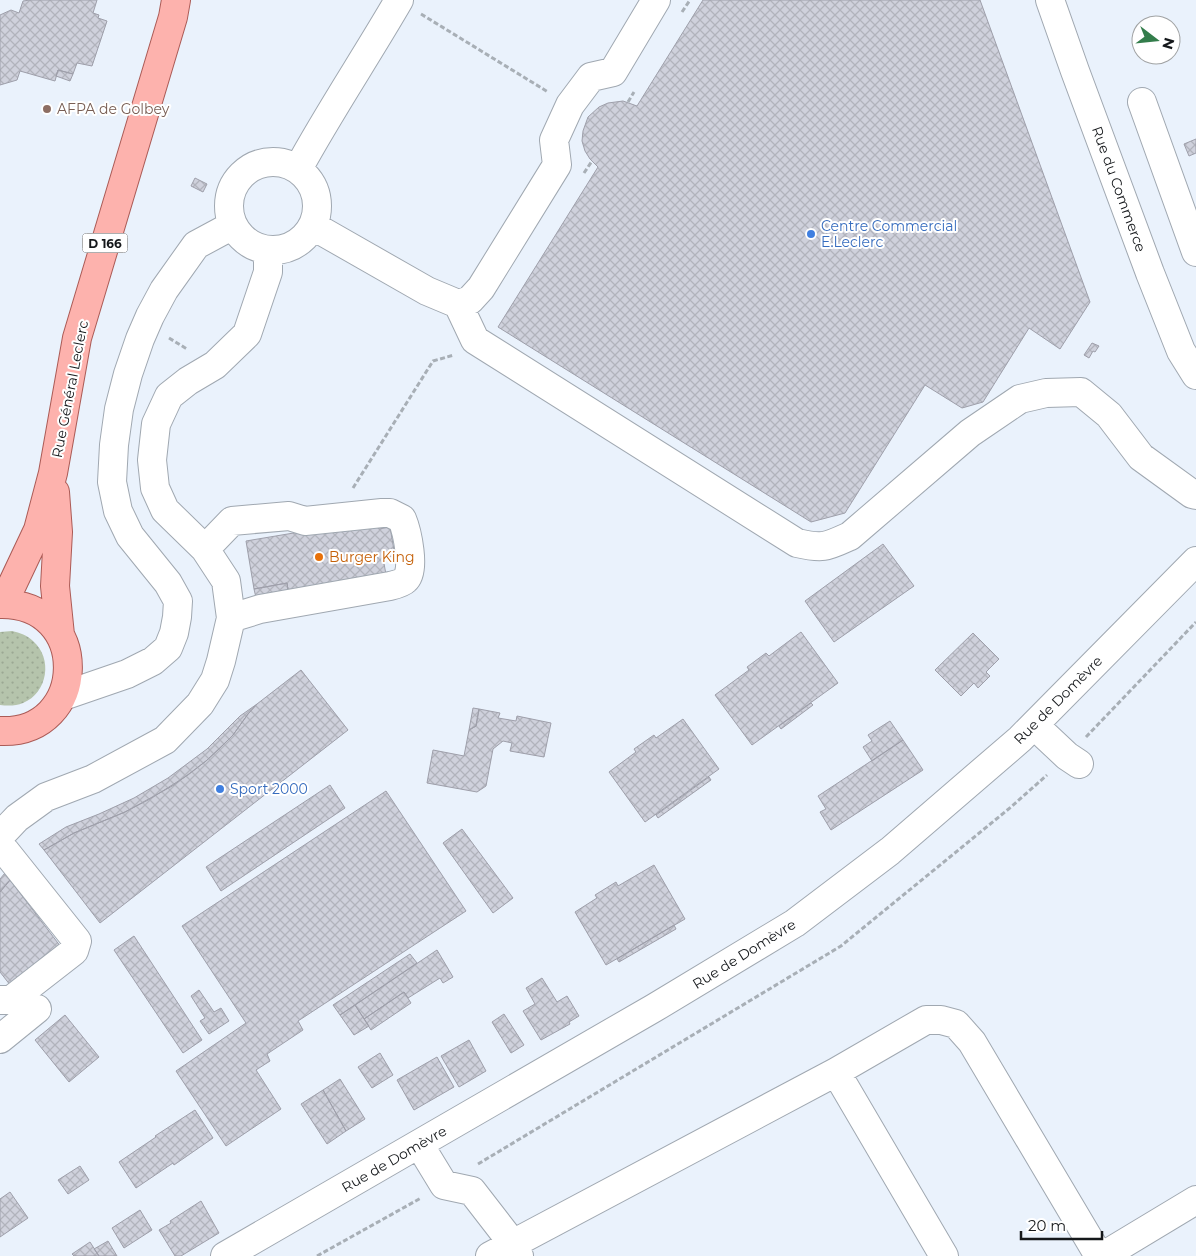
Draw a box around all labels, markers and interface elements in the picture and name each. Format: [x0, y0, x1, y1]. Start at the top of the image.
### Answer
north arrow [1131, 15, 1181, 65]
text: N [1158, 36, 1179, 52]
place label: AFPA de Golbey [57, 100, 170, 118]
marker: AFPA de Golbey [41, 103, 53, 115]
street label: Rue du Commerce [1088, 124, 1150, 254]
place label: Centre Commercial E.Leclerc [821, 217, 957, 251]
marker: Centre Commercial E.Leclerc [805, 228, 817, 240]
road number: D 166 [82, 234, 128, 252]
street label: Rue Général Leclerc [48, 319, 92, 459]
place label: Burger King [329, 548, 415, 566]
marker: Burger King [313, 551, 325, 563]
street label: Rue de Domèvre [1010, 652, 1106, 748]
place label: Sport 2000 [230, 780, 308, 798]
marker: Sport 2000 [214, 783, 226, 795]
street label: Rue de Domèvre [689, 915, 799, 993]
street label: Rue de Domèvre [338, 1122, 450, 1196]
scale bar [1021, 1208, 1102, 1240]
text: 20 m [1028, 1216, 1066, 1235]

